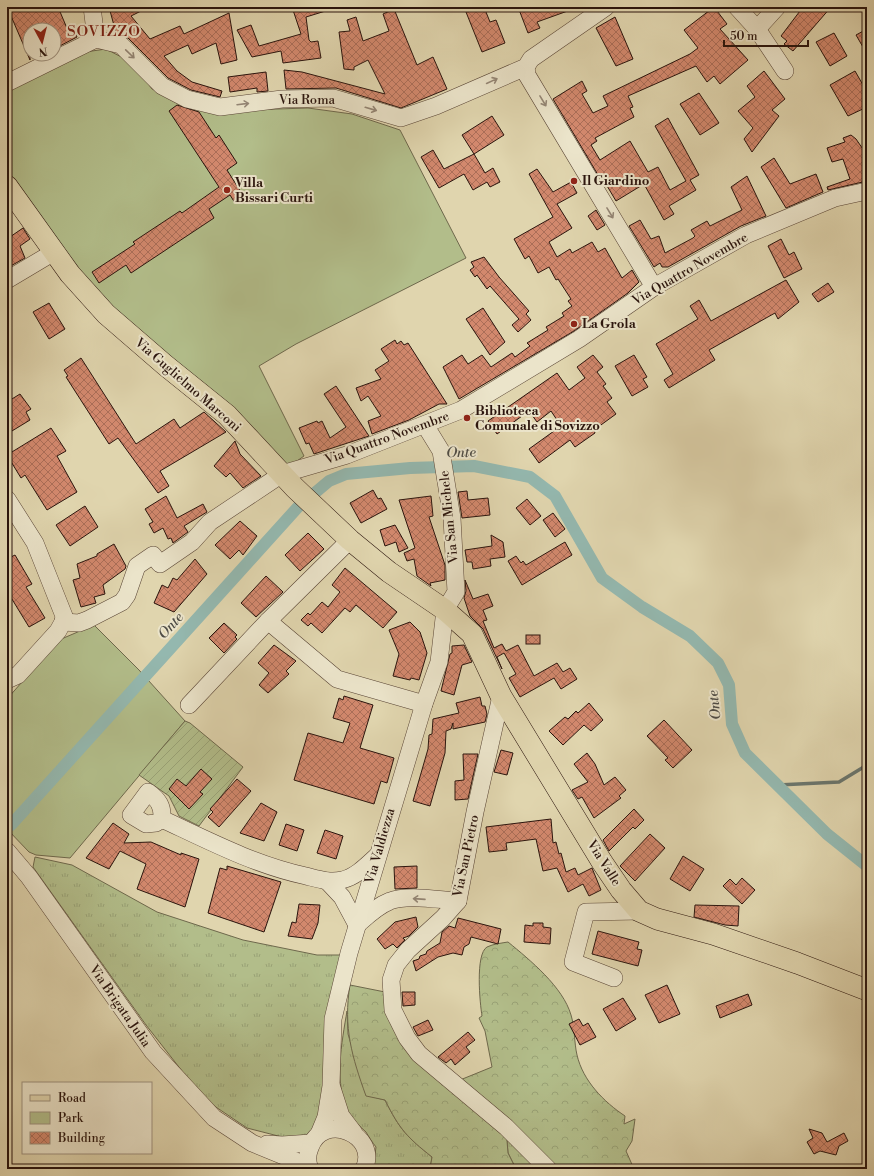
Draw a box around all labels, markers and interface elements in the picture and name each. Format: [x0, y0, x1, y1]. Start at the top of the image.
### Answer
north arrow [22, 22, 62, 62]
district label: SOVIZZO [67, 22, 141, 41]
scale bar [724, 22, 808, 48]
text: 50 m [730, 29, 758, 44]
text: N [38, 43, 48, 58]
one-way arrow [125, 49, 135, 59]
one-way arrow [486, 76, 498, 84]
street label: Via Roma [278, 92, 336, 108]
one-way arrow [540, 95, 548, 107]
one-way arrow [236, 100, 249, 108]
one-way arrow [364, 106, 377, 113]
place label: Il Giardino [582, 173, 650, 189]
place label: Villa Bissari Curti [234, 175, 313, 206]
marker: Il Giardino [569, 176, 579, 186]
marker: Villa Bissari Curti [222, 185, 232, 195]
one-way arrow [606, 207, 614, 219]
street label: Via Quattro Novembre [628, 229, 751, 309]
place label: La Grola [582, 316, 637, 332]
marker: La Grola [569, 319, 579, 329]
street label: Via Guglielmo Marconi [131, 334, 244, 435]
place label: Biblioteca Comunale di Sovizzo [475, 403, 600, 434]
street label: Via Quattro Novembre [322, 408, 452, 468]
marker: Biblioteca Comunale di Sovizzo [462, 413, 472, 423]
water label: Onte [446, 444, 476, 462]
street label: Via San Michele [436, 469, 462, 565]
water label: Onte [154, 609, 188, 643]
water label: Onte [704, 689, 726, 721]
street label: Via Valdiezza [361, 806, 399, 887]
street label: Via San Pietro [449, 813, 483, 900]
street label: Via Valle [583, 836, 625, 889]
one-way arrow [413, 895, 426, 902]
street label: Via Brigata Julia [85, 961, 154, 1050]
legend [22, 1082, 152, 1154]
text: Road [58, 1091, 86, 1106]
text: Park [58, 1111, 84, 1126]
text: Building [57, 1131, 106, 1146]

